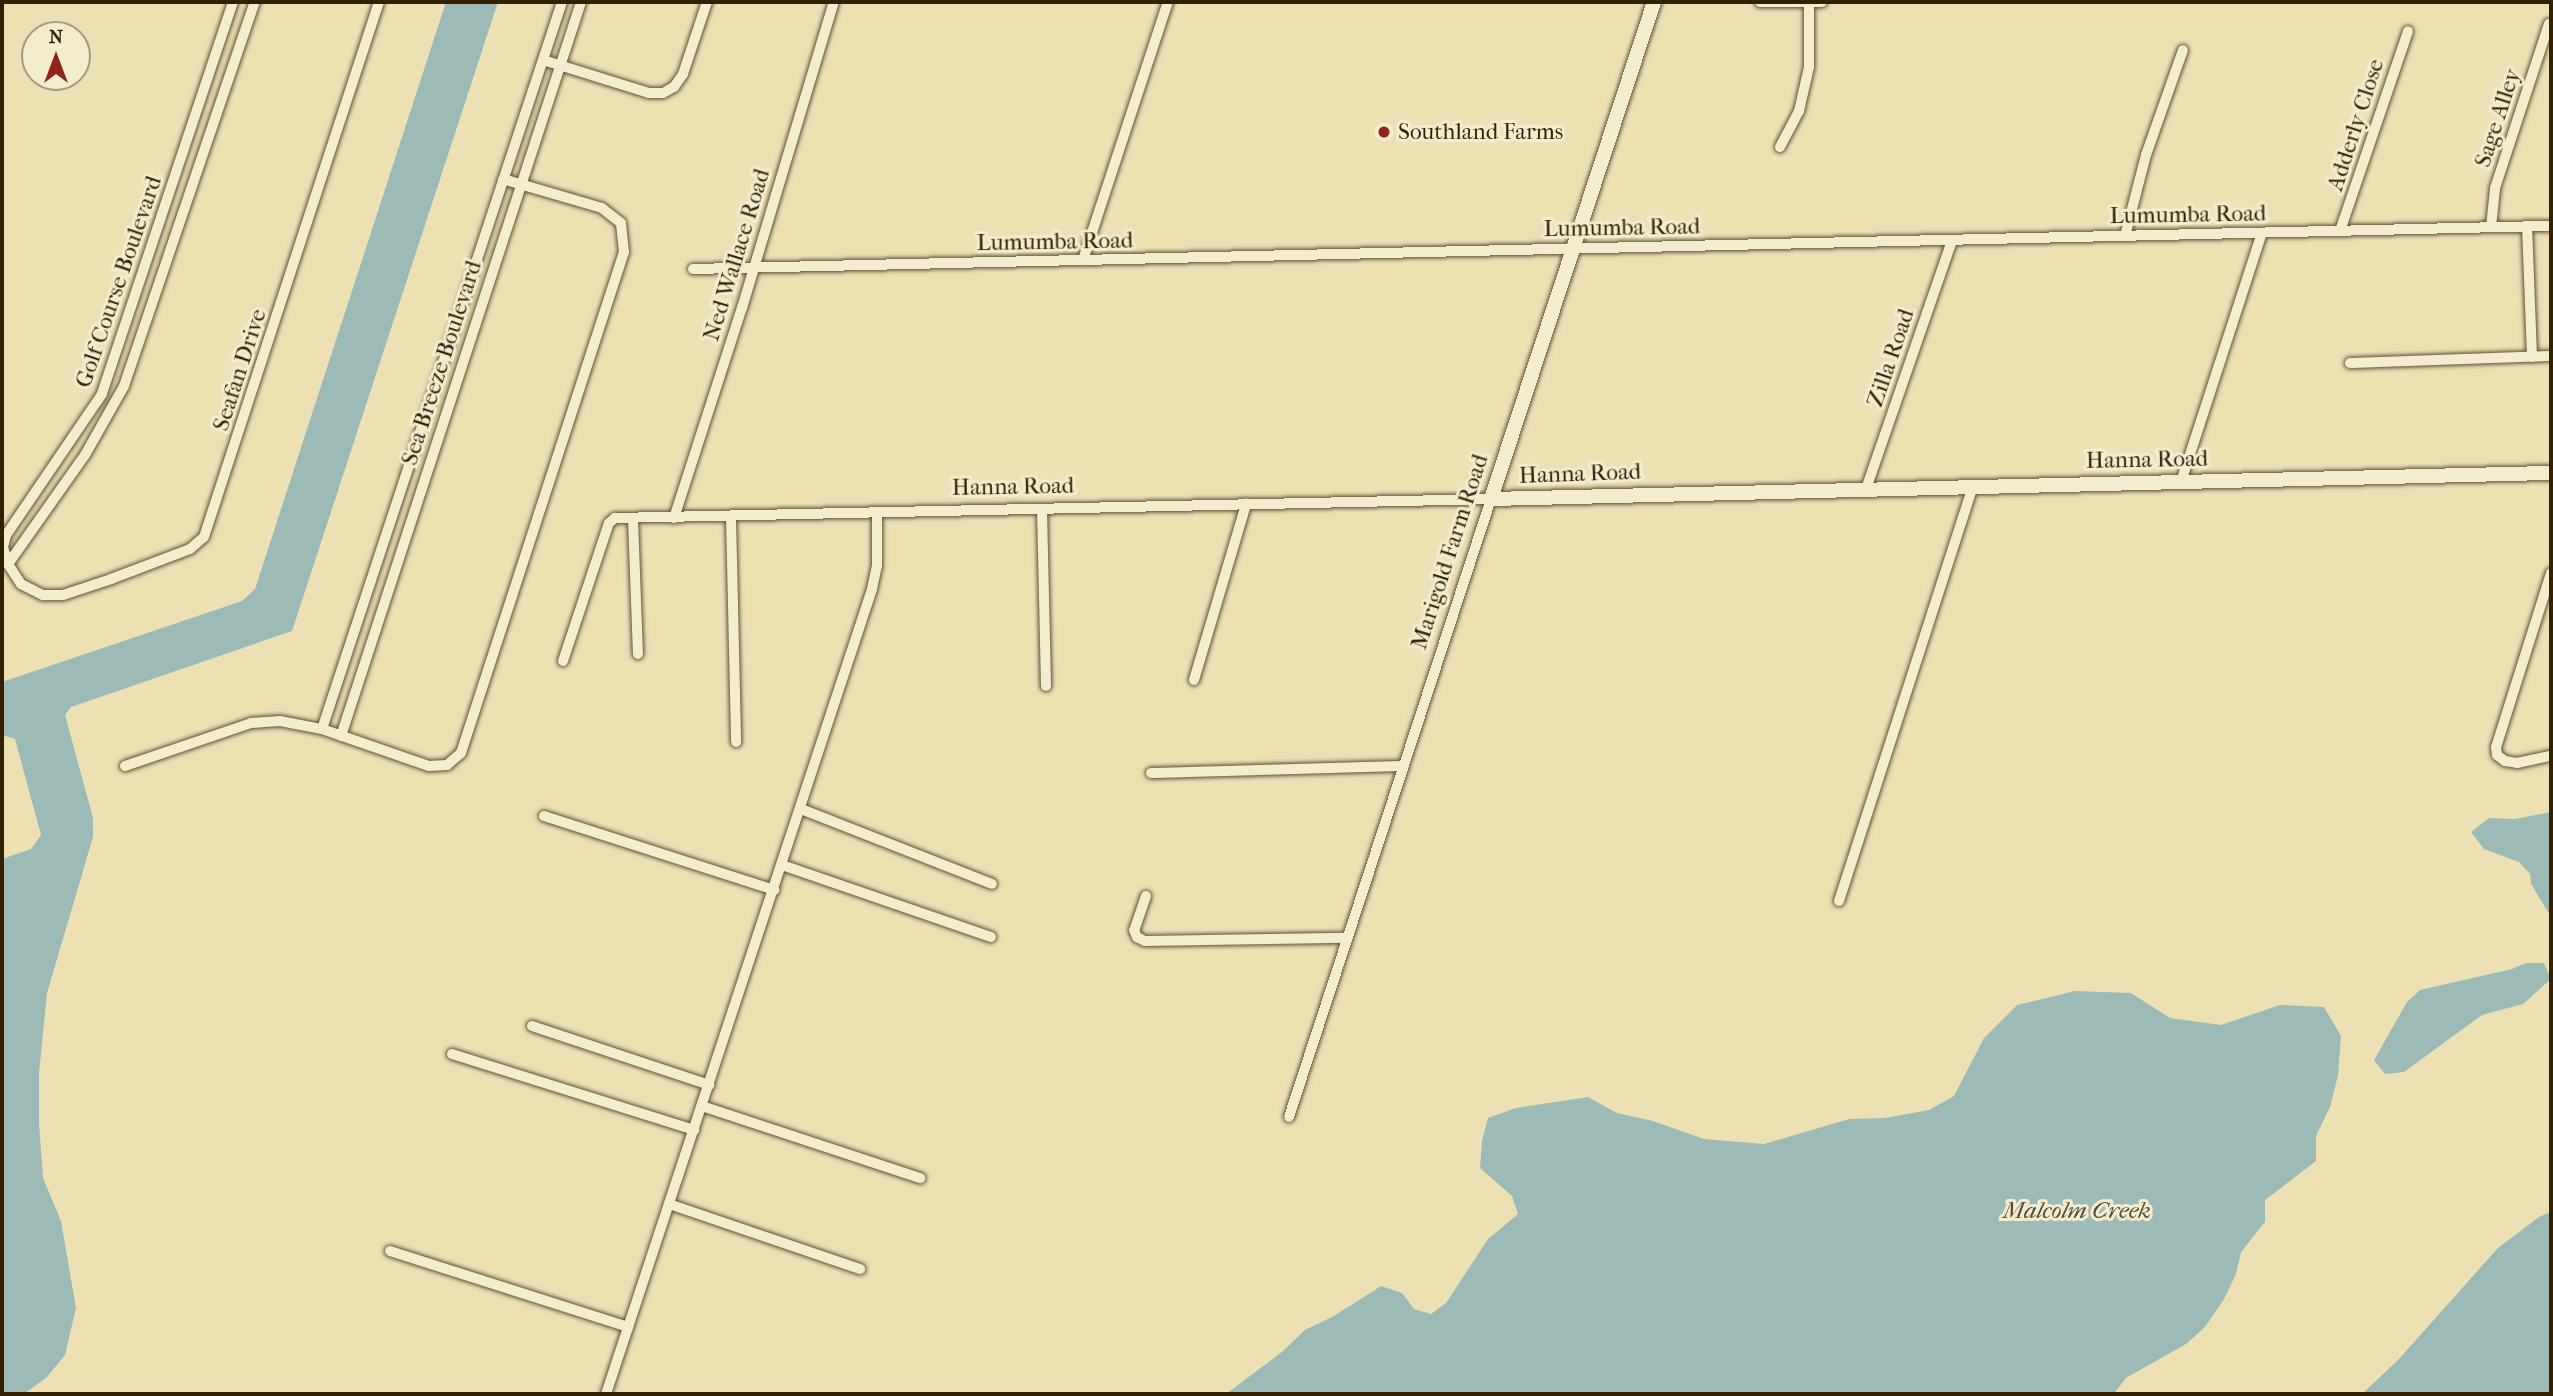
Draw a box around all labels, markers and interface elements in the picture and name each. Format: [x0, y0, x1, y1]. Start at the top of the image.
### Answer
north arrow [21, 21, 91, 91]
text: N [49, 26, 63, 48]
street label: Adderly Close [2322, 55, 2390, 195]
street label: Sage Alley [2469, 65, 2527, 171]
place label: Southland Farms [1398, 118, 1563, 146]
marker: Southland Farms [1376, 124, 1392, 140]
street label: Ned Wallace Road [698, 166, 776, 344]
street label: Golf Course Boulevard [70, 173, 168, 391]
street label: Lumumba Road [2109, 200, 2267, 230]
street label: Lumumba Road [1543, 213, 1701, 243]
street label: Lumumba Road [976, 227, 1134, 257]
street label: Sea Breeze Boulevard [396, 257, 488, 469]
street label: Zilla Road [1861, 305, 1921, 411]
street label: Seafan Drive [207, 306, 273, 434]
street label: Hanna Road [2086, 445, 2208, 475]
street label: Marigold Farm Road [1405, 451, 1495, 653]
street label: Hanna Road [1518, 458, 1642, 490]
street label: Hanna Road [952, 472, 1074, 502]
water label: Malcolm Creek [2003, 1197, 2151, 1225]

